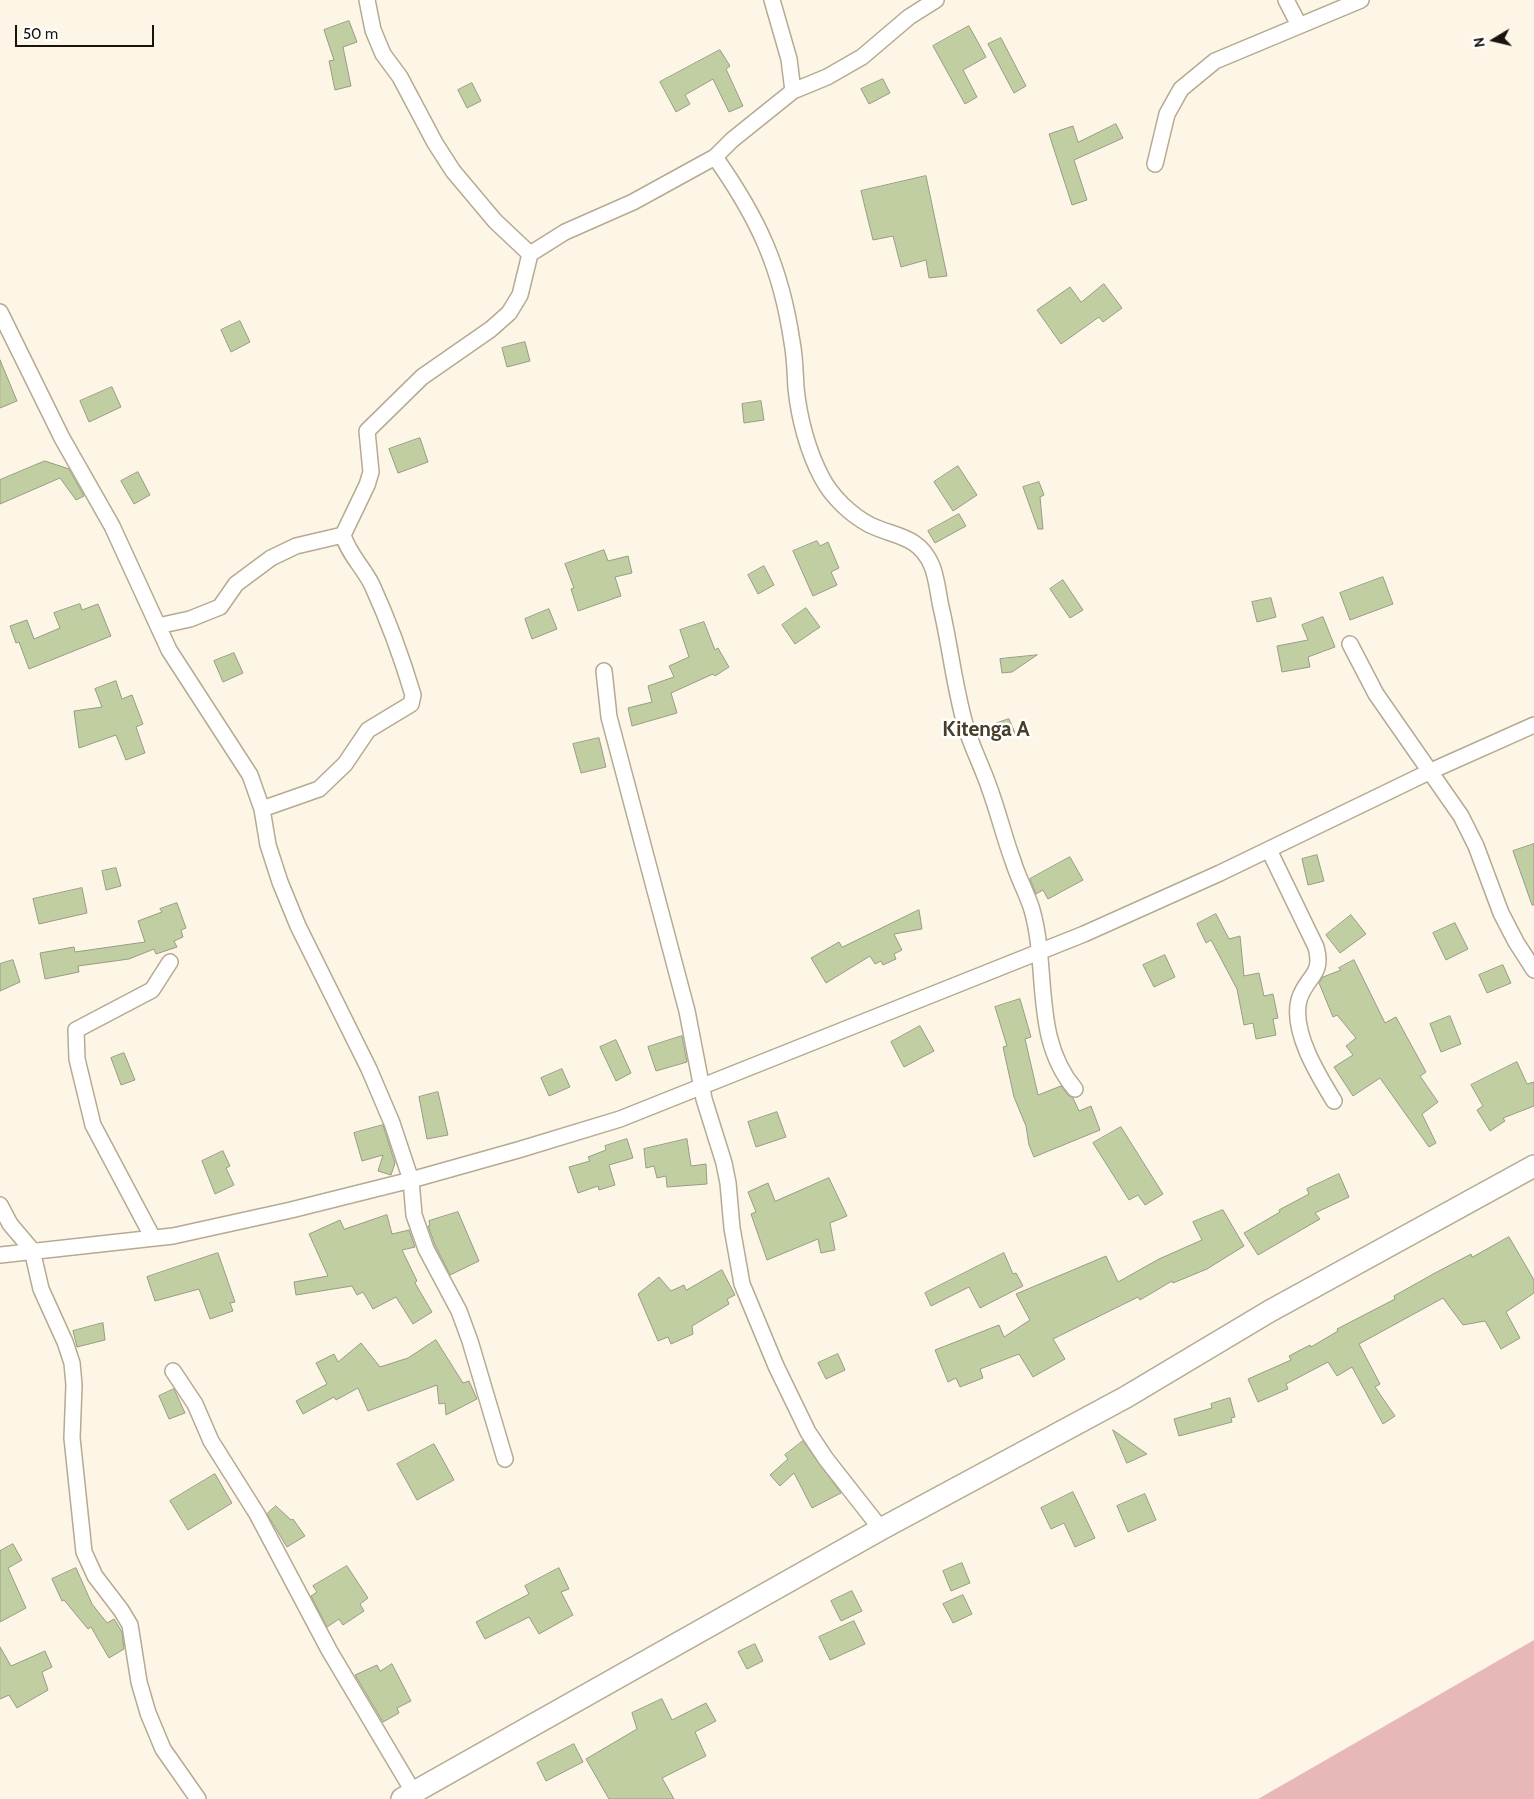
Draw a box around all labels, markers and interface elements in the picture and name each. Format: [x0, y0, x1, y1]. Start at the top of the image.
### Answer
scale bar [18, 15, 156, 47]
north arrow [1469, 15, 1519, 65]
text: 50 m [23, 25, 58, 43]
text: N [1470, 36, 1489, 49]
district label: Kitenga A [942, 717, 1030, 743]

